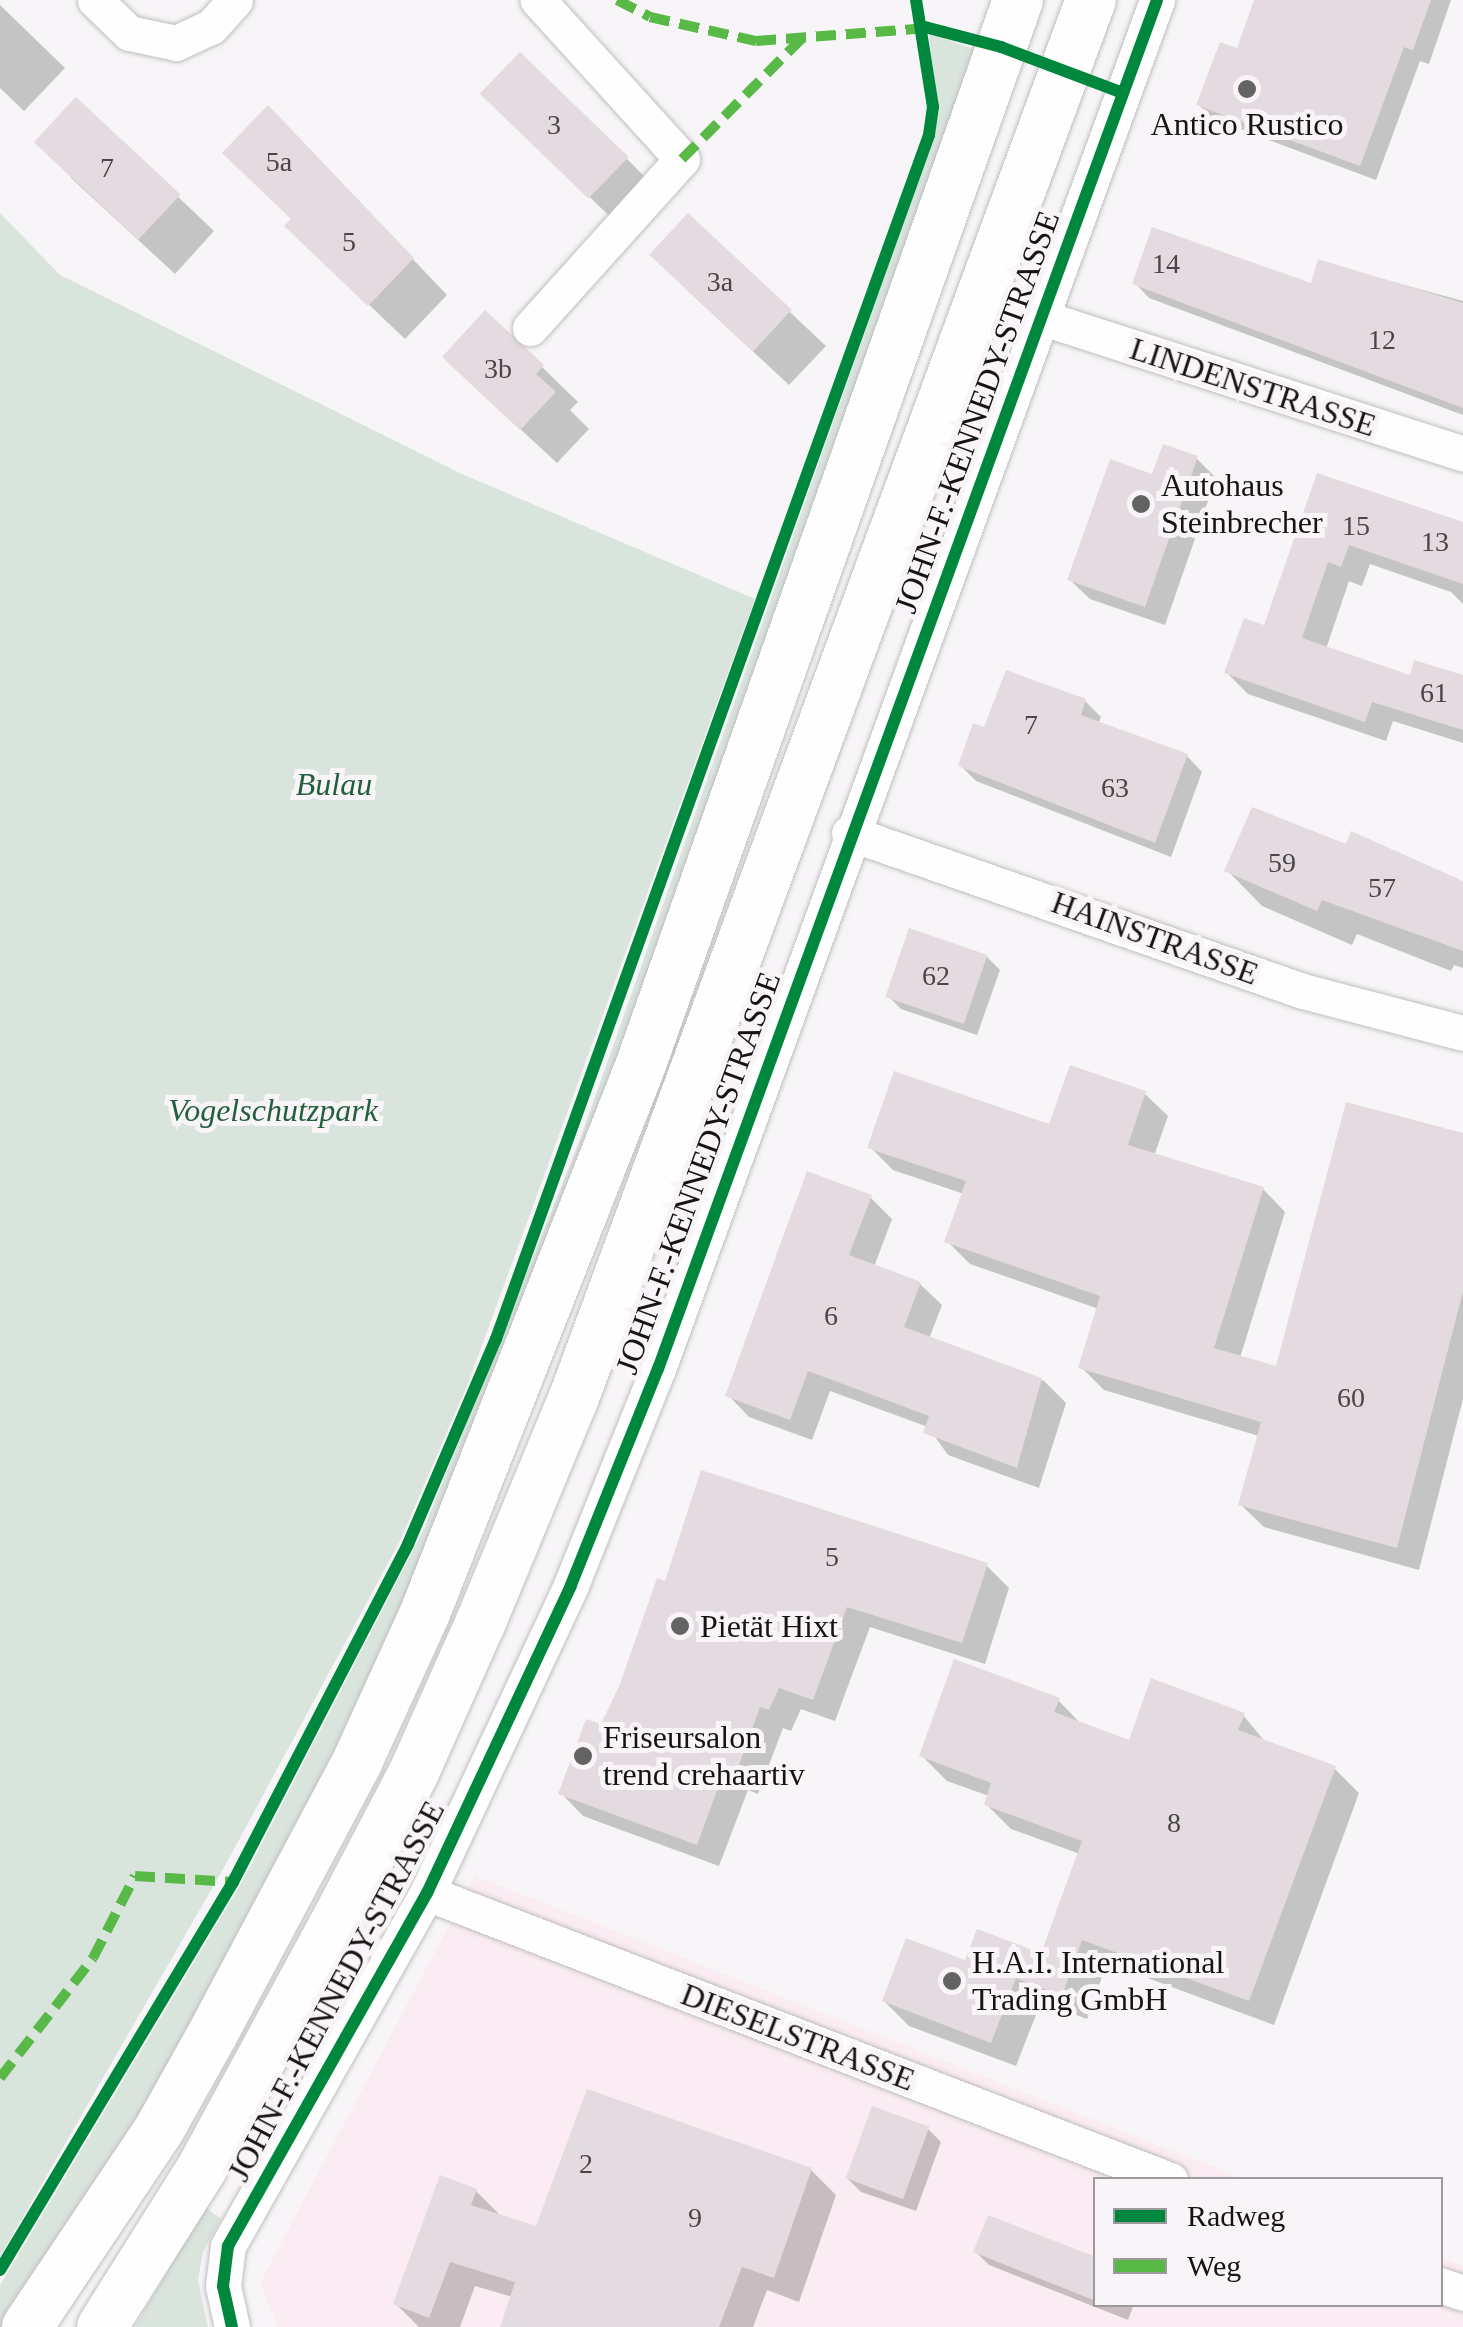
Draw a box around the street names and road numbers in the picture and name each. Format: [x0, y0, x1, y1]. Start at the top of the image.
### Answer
street label: JOHN-F.-KENNEDY-STRASSE [886, 206, 1068, 618]
street label: LINDENSTRASSE [1125, 329, 1381, 445]
street label: HAINSTRASSE [1047, 883, 1263, 993]
street label: JOHN-F.-KENNEDY-STRASSE [607, 967, 789, 1379]
street label: JOHN-F.-KENNEDY-STRASSE [219, 1794, 453, 2188]
street label: DIESELSTRASSE [676, 1975, 920, 2099]

